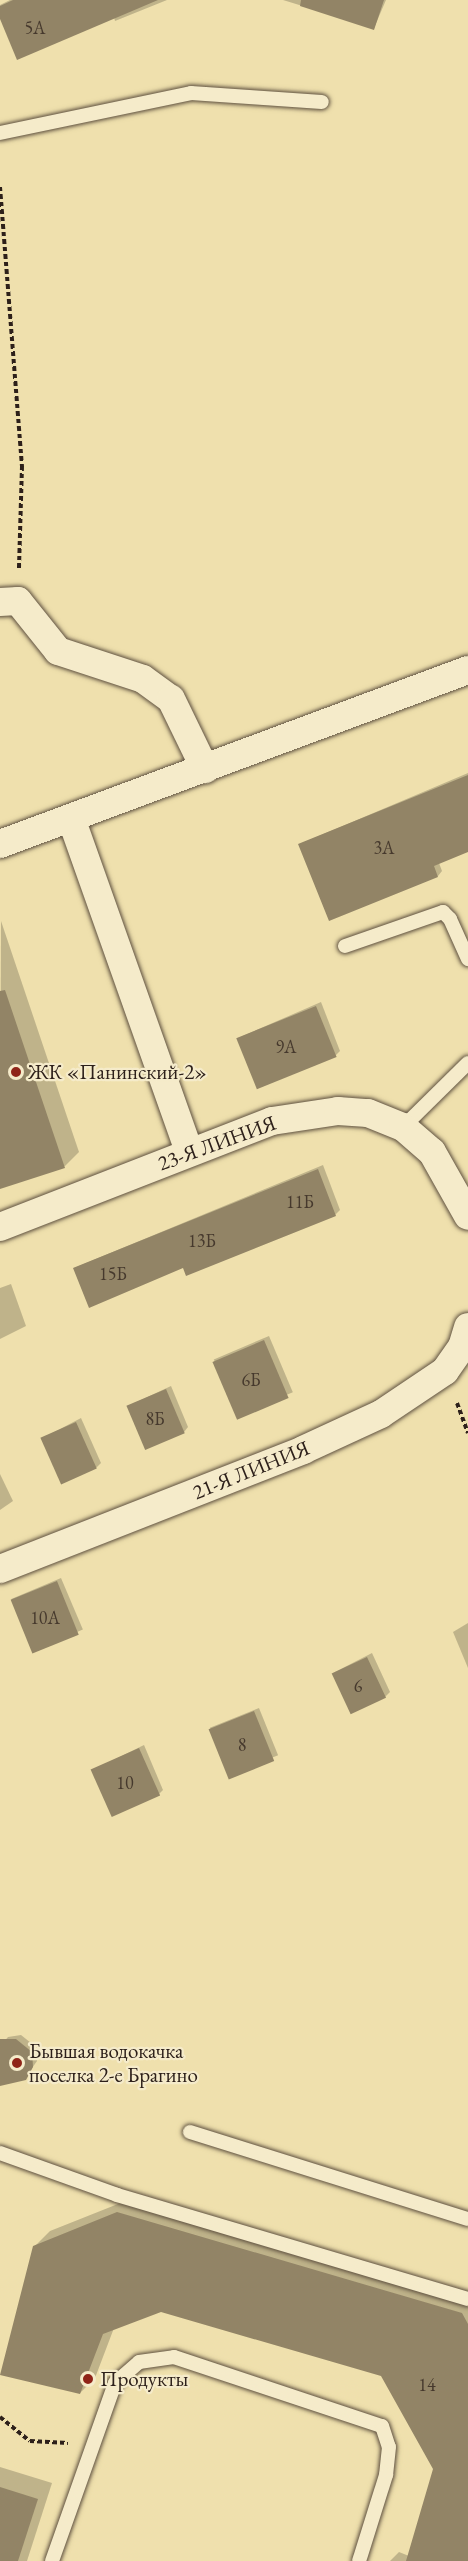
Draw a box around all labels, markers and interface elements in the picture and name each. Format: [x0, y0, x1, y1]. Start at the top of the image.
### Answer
house number: 5А [24, 17, 46, 39]
house number: 3А [373, 837, 395, 859]
house number: 9А [275, 1036, 297, 1058]
place label: ЖК «Панинский-2» [28, 1059, 207, 1085]
marker: ЖК «Панинский-2» [9, 1065, 23, 1079]
street label: 23-Я ЛИНИЯ [154, 1110, 280, 1176]
house number: 11Б [286, 1191, 314, 1213]
house number: 13Б [188, 1230, 216, 1252]
house number: 15Б [99, 1263, 127, 1285]
house number: 6Б [241, 1369, 261, 1391]
house number: 8Б [145, 1408, 165, 1430]
street label: 21-Я ЛИНИЯ [189, 1435, 313, 1505]
house number: 10А [30, 1607, 60, 1629]
house number: 6 [354, 1675, 362, 1697]
house number: 8 [238, 1734, 246, 1756]
house number: 10 [116, 1772, 134, 1794]
place label: Бывшая водокачка поселка 2-е Брагино [29, 2038, 198, 2088]
marker: Бывшая водокачка поселка 2-е Брагино [10, 2056, 24, 2070]
place label: Продукты [100, 2366, 188, 2392]
marker: Продукты [81, 2372, 95, 2386]
house number: 14 [418, 2374, 436, 2396]

